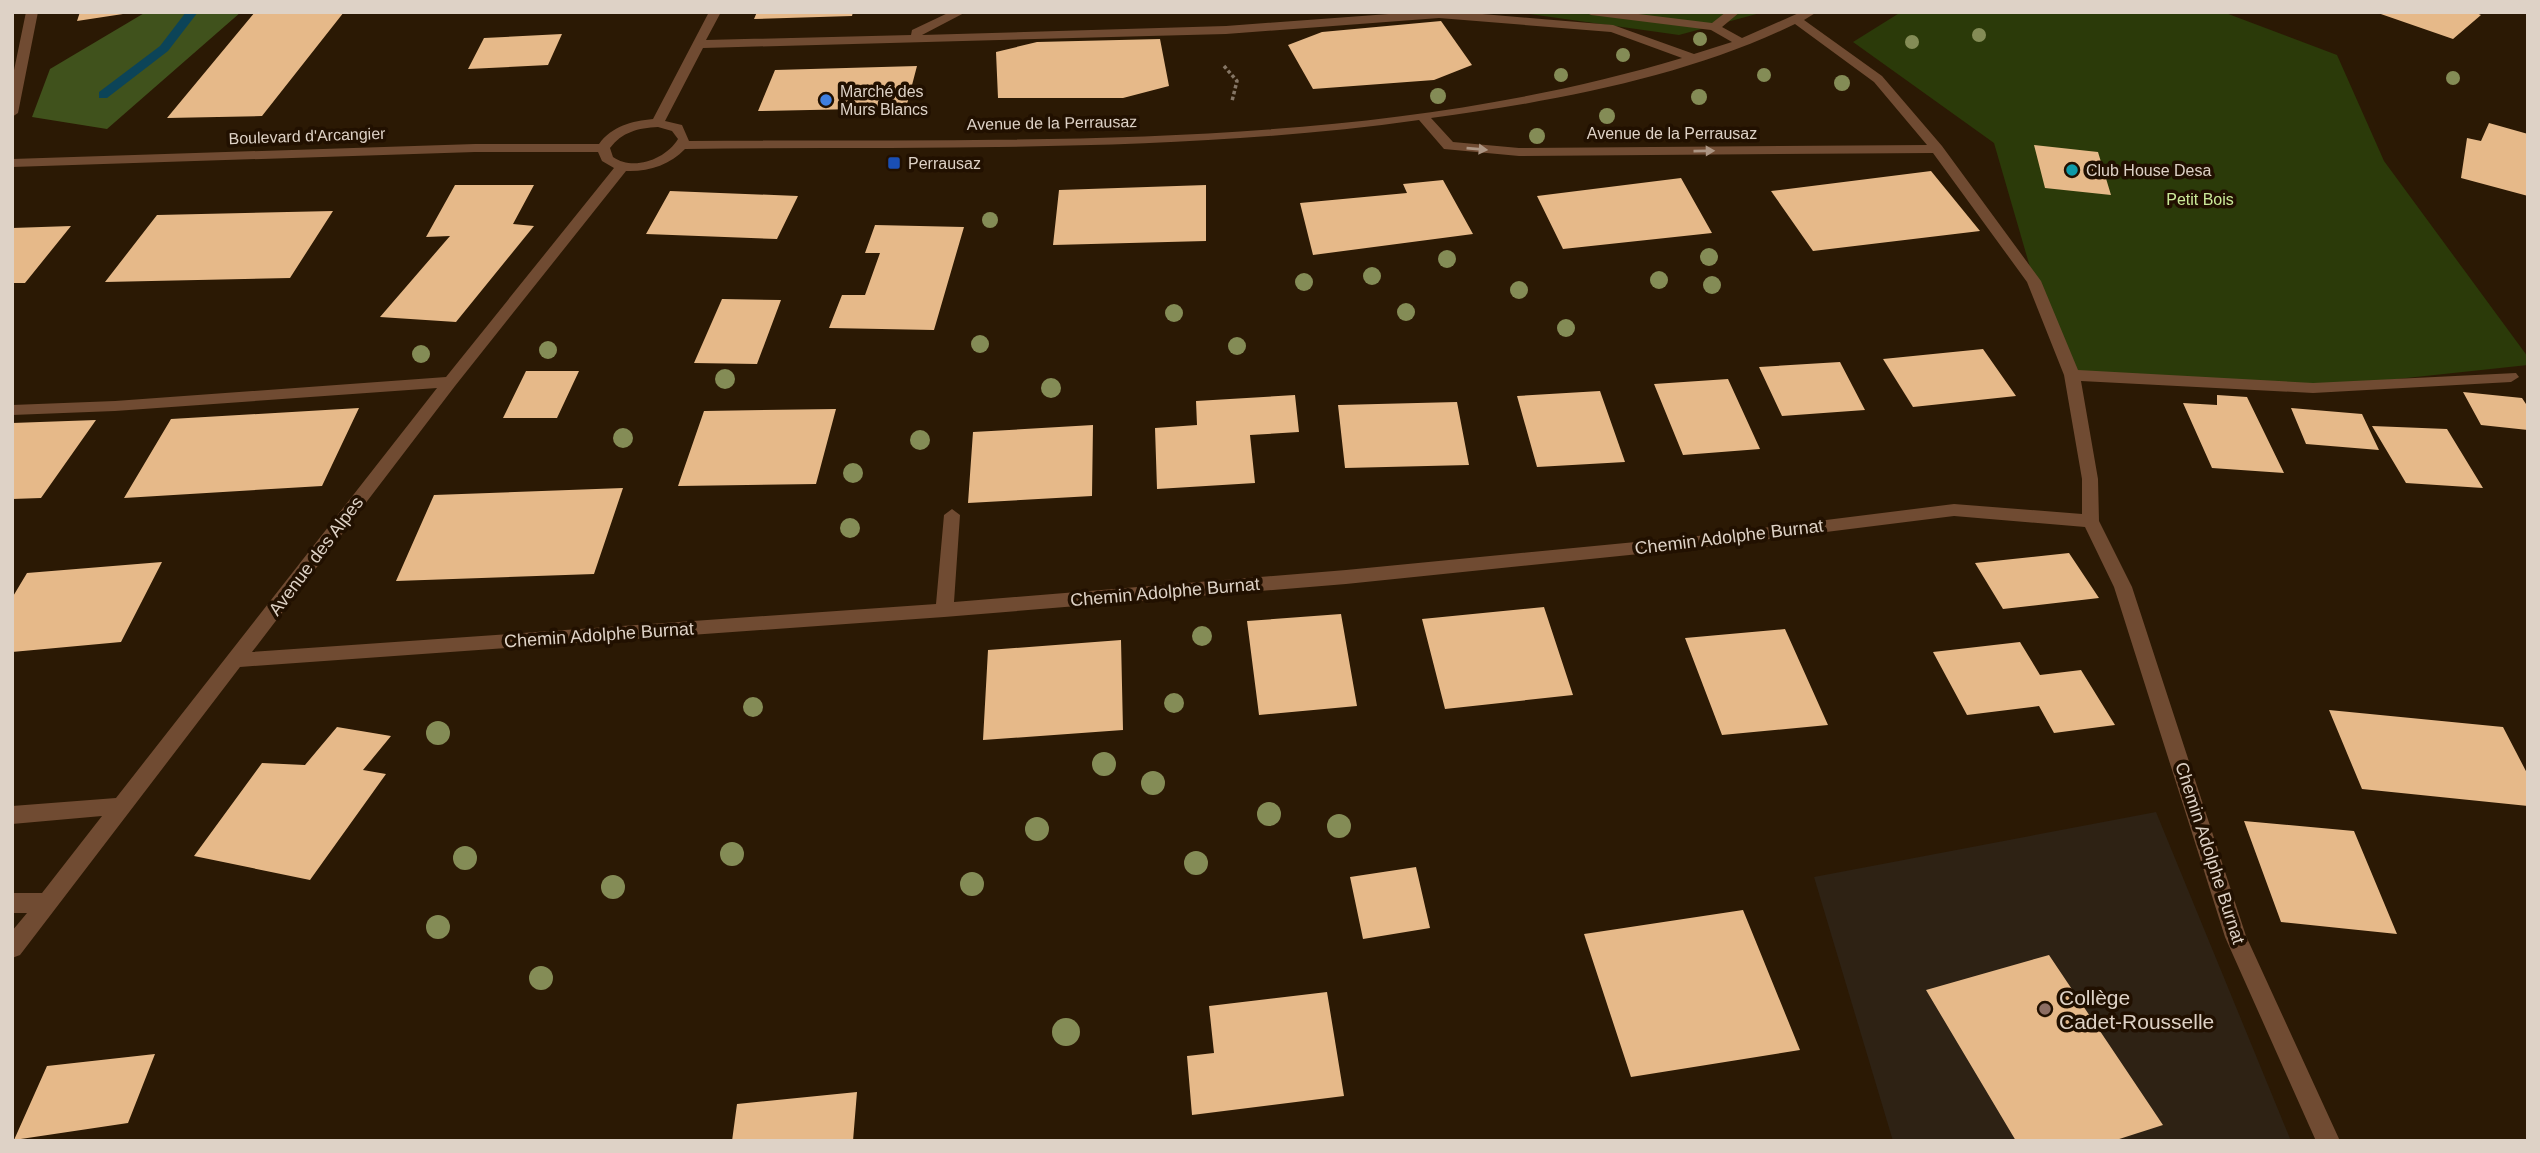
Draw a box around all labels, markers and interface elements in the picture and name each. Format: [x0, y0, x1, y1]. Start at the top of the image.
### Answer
place label: Marché des Murs Blancs [840, 83, 928, 118]
marker: Marché des Murs Blancs [818, 92, 834, 108]
street label: Avenue de la Perrausaz [967, 113, 1137, 133]
street label: Boulevard d'Arcangier [228, 125, 386, 147]
street label: Avenue de la Perrausaz [1587, 125, 1757, 142]
one-way arrow [1466, 143, 1488, 154]
one-way arrow [1693, 145, 1715, 156]
marker: Perrausaz [886, 155, 902, 171]
place label: Perrausaz [908, 155, 981, 172]
marker: Club House Desa [2064, 162, 2080, 178]
place label: Club House Desa [2086, 162, 2212, 179]
park label: Petit Bois [2166, 191, 2234, 208]
street label: Avenue des Alpes [265, 493, 367, 619]
street label: Chemin Adolphe Burnat [1633, 515, 1825, 559]
street label: Chemin Adolphe Burnat [1069, 574, 1261, 610]
street label: Chemin Adolphe Burnat [503, 618, 695, 652]
street label: Chemin Adolphe Burnat [2171, 760, 2249, 946]
place label: Collège Cadet-Rousselle [2059, 986, 2214, 1033]
marker: Collège Cadet-Rousselle [2037, 1001, 2053, 1017]

